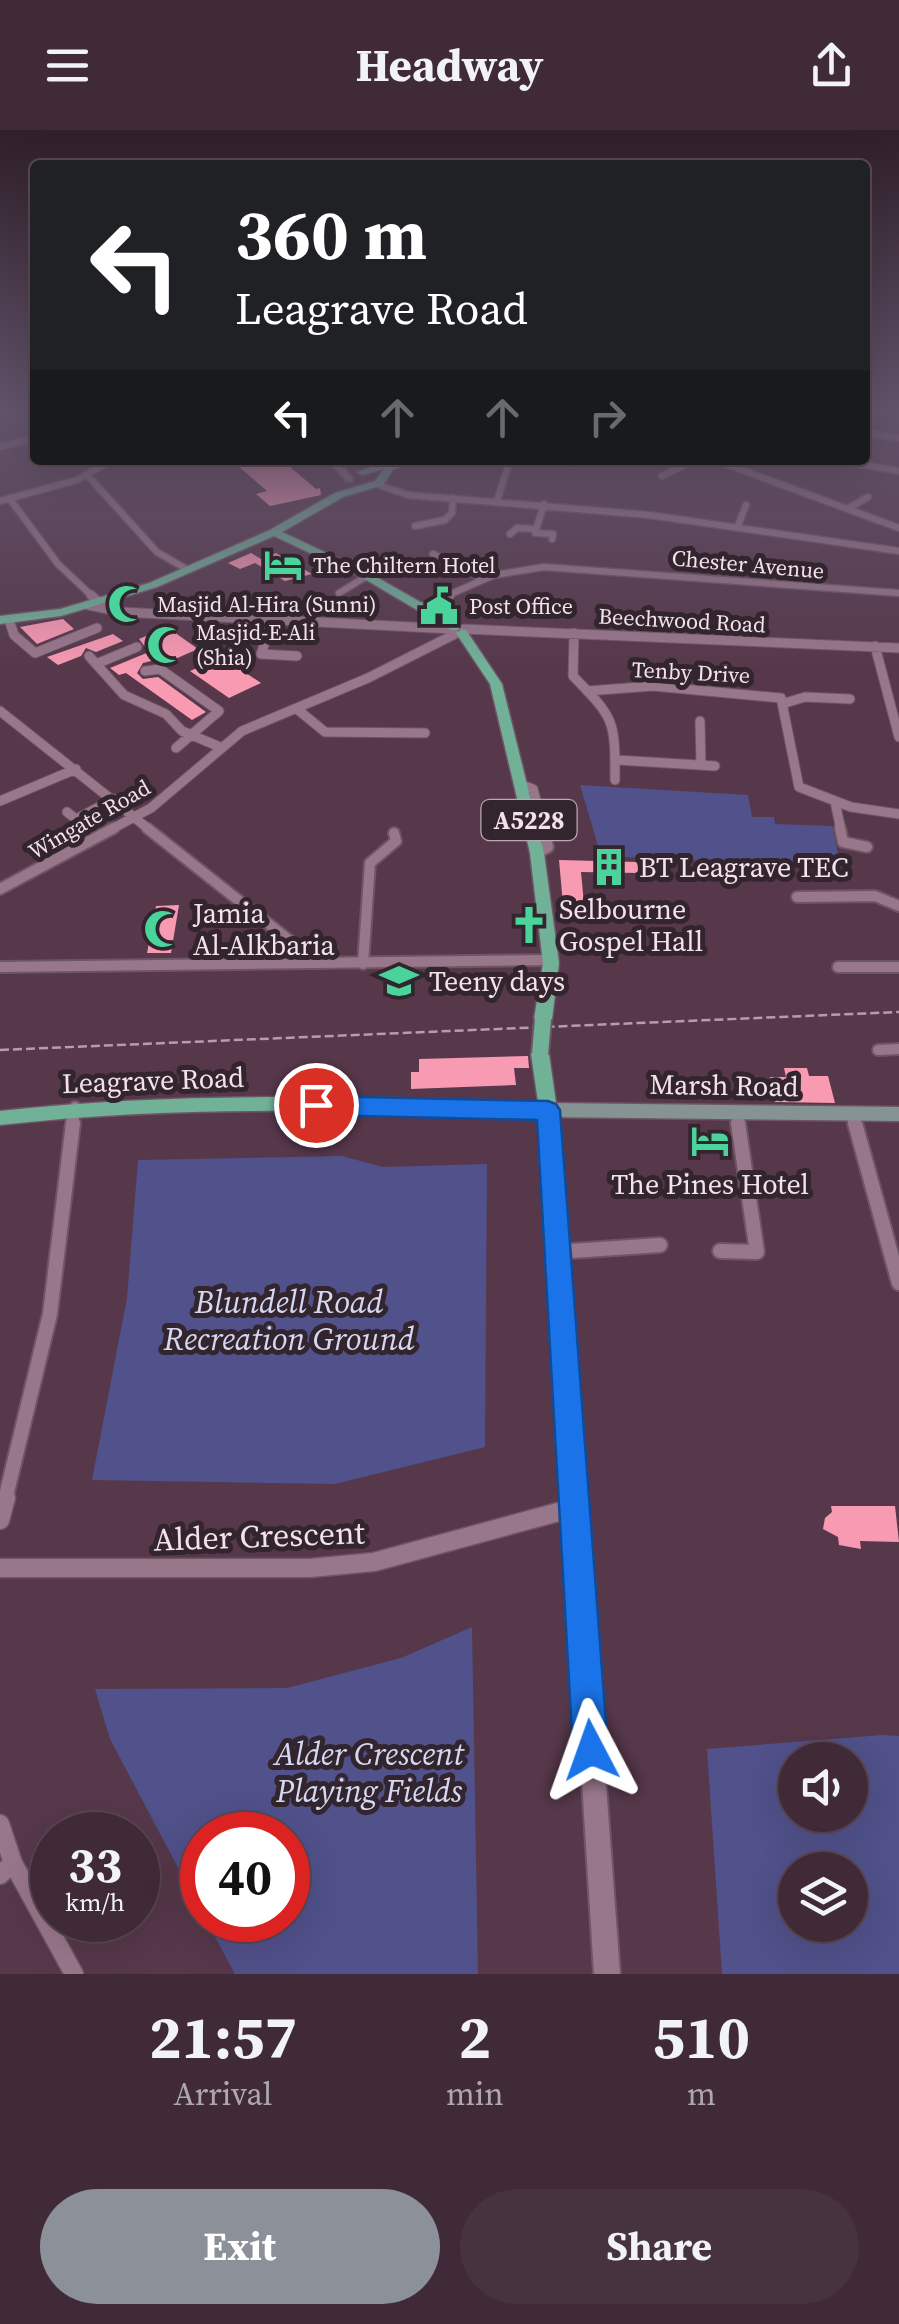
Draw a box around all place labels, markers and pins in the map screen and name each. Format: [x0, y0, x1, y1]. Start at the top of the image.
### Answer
hotel icon: The Chiltern Hotel [262, 544, 304, 586]
place label: The Chiltern Hotel [313, 550, 496, 580]
mosque icon: Masjid Al-Hira (Sunni) [106, 583, 148, 625]
public building icon: Post Office [418, 585, 460, 627]
place label: Masjid Al-Hira (Sunni) [157, 589, 377, 619]
place label: Post Office [469, 591, 573, 621]
place label: Masjid-E-Ali (Shia) [196, 617, 315, 672]
mosque icon: Masjid-E-Ali (Shia) [145, 624, 187, 666]
building icon: BT Leagrave TEC [588, 846, 630, 888]
place label: BT Leagrave TEC [639, 848, 849, 886]
place label: Selbourne Gospel Hall [559, 890, 703, 960]
place label: Jamia Al-Alkbaria [192, 894, 336, 964]
church icon: Selbourne Gospel Hall [508, 904, 550, 946]
mosque icon: Jamia Al-Alkbaria [142, 908, 184, 950]
school or university icon: Teeny days [378, 960, 420, 1002]
place label: Teeny days [429, 962, 565, 1000]
pin [274, 1063, 359, 1148]
hotel icon: The Pines Hotel [689, 1120, 731, 1162]
place label: The Pines Hotel [611, 1165, 809, 1203]

